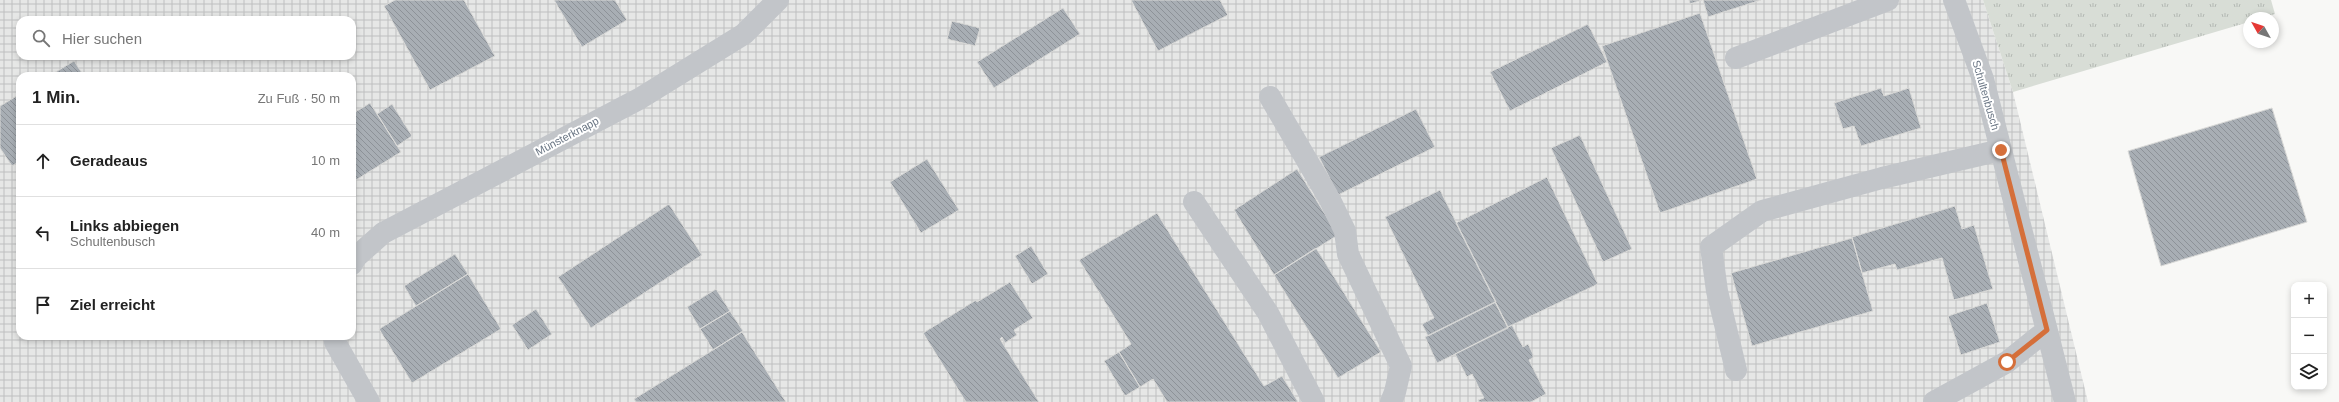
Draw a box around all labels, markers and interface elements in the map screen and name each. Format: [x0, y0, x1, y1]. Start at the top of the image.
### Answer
north arrow [2243, 12, 2279, 48]
search box [16, 16, 356, 60]
icon: search [30, 27, 52, 49]
text: Hier suchen [62, 30, 142, 47]
street label: Schultenbusch [1970, 59, 2002, 131]
text: 1 Min. [32, 88, 80, 107]
text: Zu Fuß · 50 m [258, 91, 340, 106]
street label: Münsterknapp [533, 114, 601, 158]
route end [1992, 141, 2010, 159]
icon: ahead [32, 150, 54, 172]
text: Geradeaus [70, 152, 148, 169]
text: 10 m [311, 153, 340, 168]
text: Links abbiegen [70, 217, 179, 234]
icon: left [32, 222, 54, 244]
text: 40 m [311, 225, 340, 240]
text: Schultenbusch [70, 234, 155, 249]
map controls [2291, 282, 2327, 390]
button: + [2291, 282, 2327, 318]
icon: arrive [32, 294, 54, 316]
text: Ziel erreicht [70, 296, 155, 313]
button: − [2291, 318, 2327, 354]
route start [1998, 353, 2016, 371]
button: layers [2291, 354, 2327, 390]

